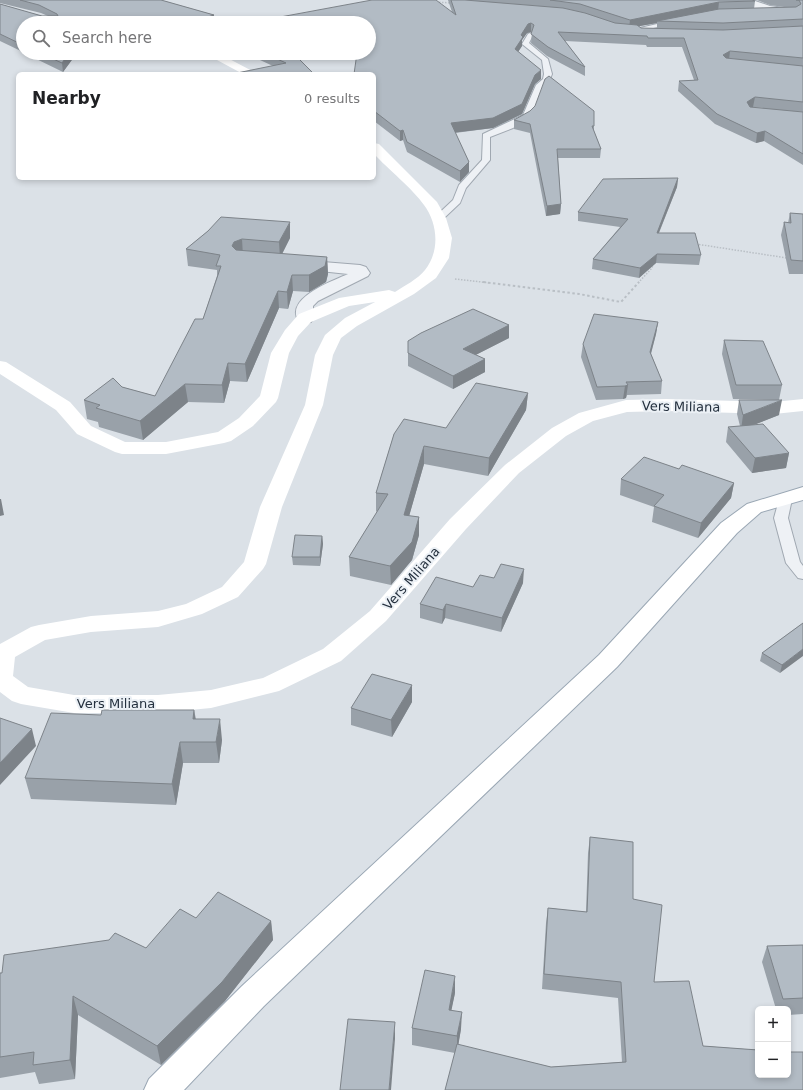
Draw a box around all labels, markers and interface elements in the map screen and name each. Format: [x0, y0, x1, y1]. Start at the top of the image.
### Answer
search box [16, 16, 376, 60]
icon: search [30, 27, 52, 49]
text: Search here [62, 29, 152, 47]
text: Nearby [32, 88, 101, 108]
text: 0 results [304, 91, 360, 106]
street label: Vers Miliana [642, 398, 720, 415]
street label: Vers Miliana [380, 544, 443, 613]
street label: Vers Miliana [77, 696, 155, 711]
map controls [755, 1006, 791, 1078]
button: + [755, 1006, 791, 1042]
button: − [755, 1042, 791, 1078]

